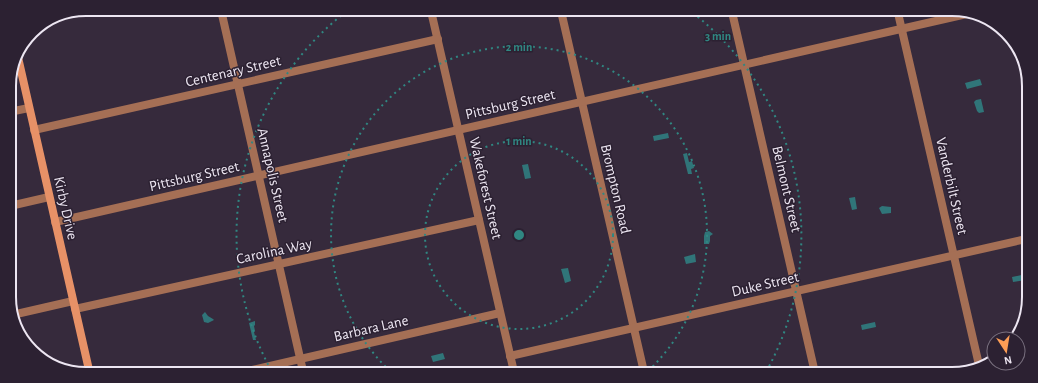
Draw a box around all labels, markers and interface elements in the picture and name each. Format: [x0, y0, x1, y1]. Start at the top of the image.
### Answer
text: 3 min [705, 30, 731, 42]
text: 2 min [506, 41, 532, 53]
street label: Centenary Street [184, 53, 282, 90]
street label: Pittsburg Street [464, 87, 557, 122]
street label: Annapolis Street [254, 126, 291, 224]
text: 1 min [506, 135, 532, 147]
street label: Wakeforest Street [466, 136, 505, 241]
street label: Vanderbilt Street [933, 136, 970, 236]
street label: Brompton Road [598, 143, 633, 236]
street label: Belmont Street [769, 145, 804, 234]
street label: Pittsburg Street [148, 159, 241, 194]
street label: Kirby Drive [51, 175, 80, 241]
centre of rings [512, 228, 526, 242]
street label: Carolina Way [235, 236, 314, 267]
street label: Duke Street [730, 269, 800, 300]
street label: Barbara Lane [332, 313, 410, 344]
north arrow [986, 331, 1026, 371]
text: N [1003, 354, 1013, 366]

